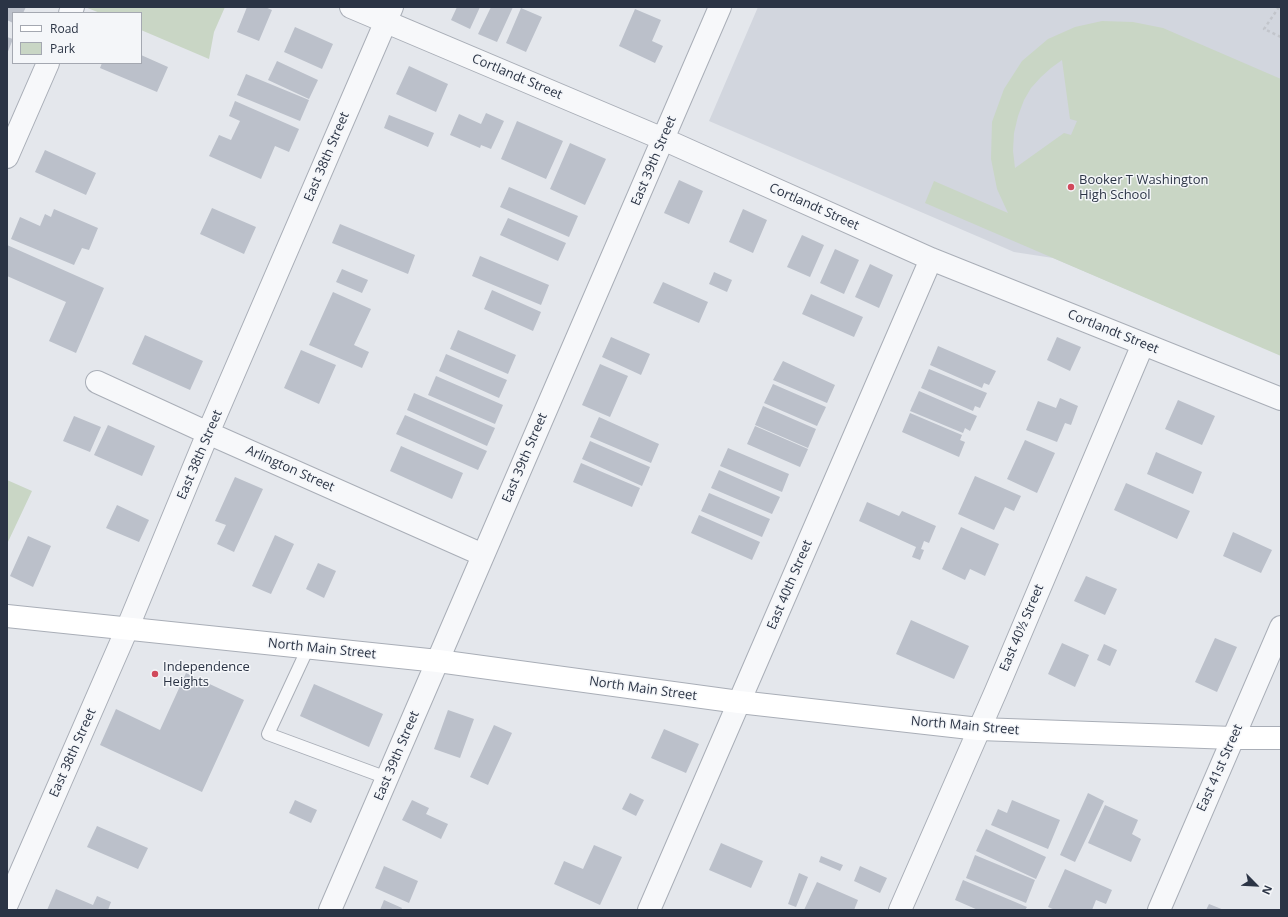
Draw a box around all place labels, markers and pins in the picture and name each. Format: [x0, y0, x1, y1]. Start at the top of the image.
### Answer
place label: Booker T Washington High School [1079, 172, 1209, 203]
marker: Booker T Washington High School [1066, 182, 1076, 192]
place label: Independence Heights [163, 659, 250, 690]
marker: Independence Heights [150, 669, 160, 679]

